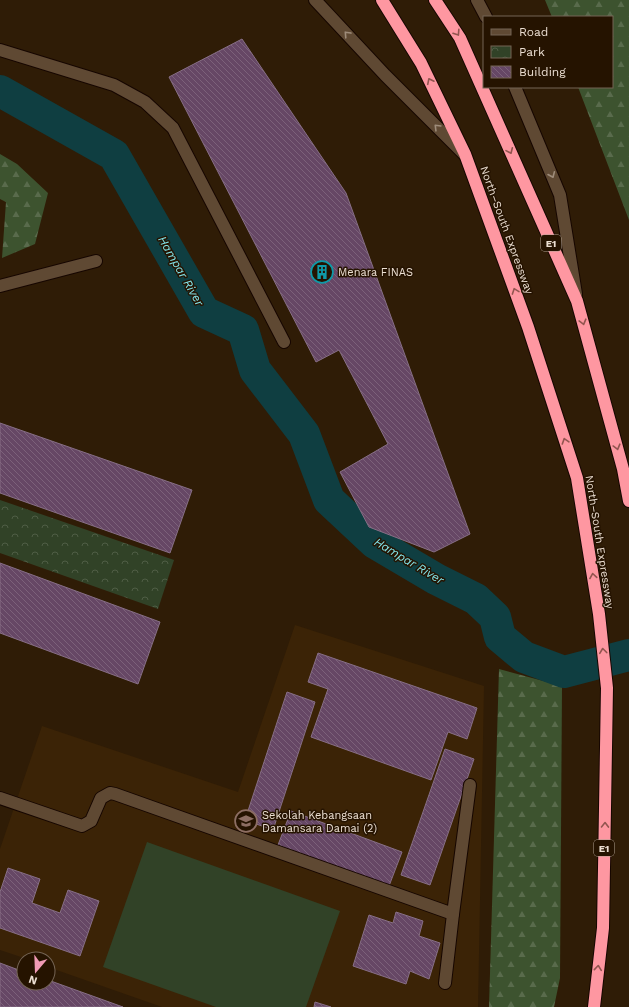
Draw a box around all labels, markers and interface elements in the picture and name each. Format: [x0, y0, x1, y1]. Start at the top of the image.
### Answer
legend [483, 16, 613, 88]
text: Road [519, 25, 548, 39]
one-way arrow [452, 29, 459, 36]
one-way arrow [344, 31, 351, 39]
text: Park [519, 45, 545, 59]
text: Building [519, 65, 566, 79]
one-way arrow [427, 78, 435, 86]
one-way arrow [434, 124, 442, 132]
one-way arrow [505, 147, 513, 154]
street label: North–South Expressway [477, 164, 536, 296]
one-way arrow [547, 171, 555, 178]
water label: Hampar River [155, 233, 207, 310]
road number: E1 [541, 235, 561, 251]
building icon: Menara FINAS [309, 259, 335, 285]
place label: Menara FINAS [338, 266, 413, 279]
one-way arrow [511, 287, 520, 294]
one-way arrow [578, 318, 587, 325]
one-way arrow [561, 438, 570, 445]
one-way arrow [612, 444, 621, 451]
street label: North–South Expressway [583, 474, 617, 610]
water label: Hampar River [372, 535, 447, 588]
one-way arrow [589, 572, 598, 579]
one-way arrow [599, 648, 608, 654]
school or university icon: Sekolah Kebangsaan Damansara Damai (2) [233, 808, 259, 834]
place label: Sekolah Kebangsaan Damansara Damai (2) [262, 809, 377, 835]
one-way arrow [601, 822, 609, 828]
road number: E1 [594, 840, 614, 856]
north arrow [16, 951, 56, 991]
one-way arrow [594, 965, 603, 971]
text: N [27, 973, 39, 987]

